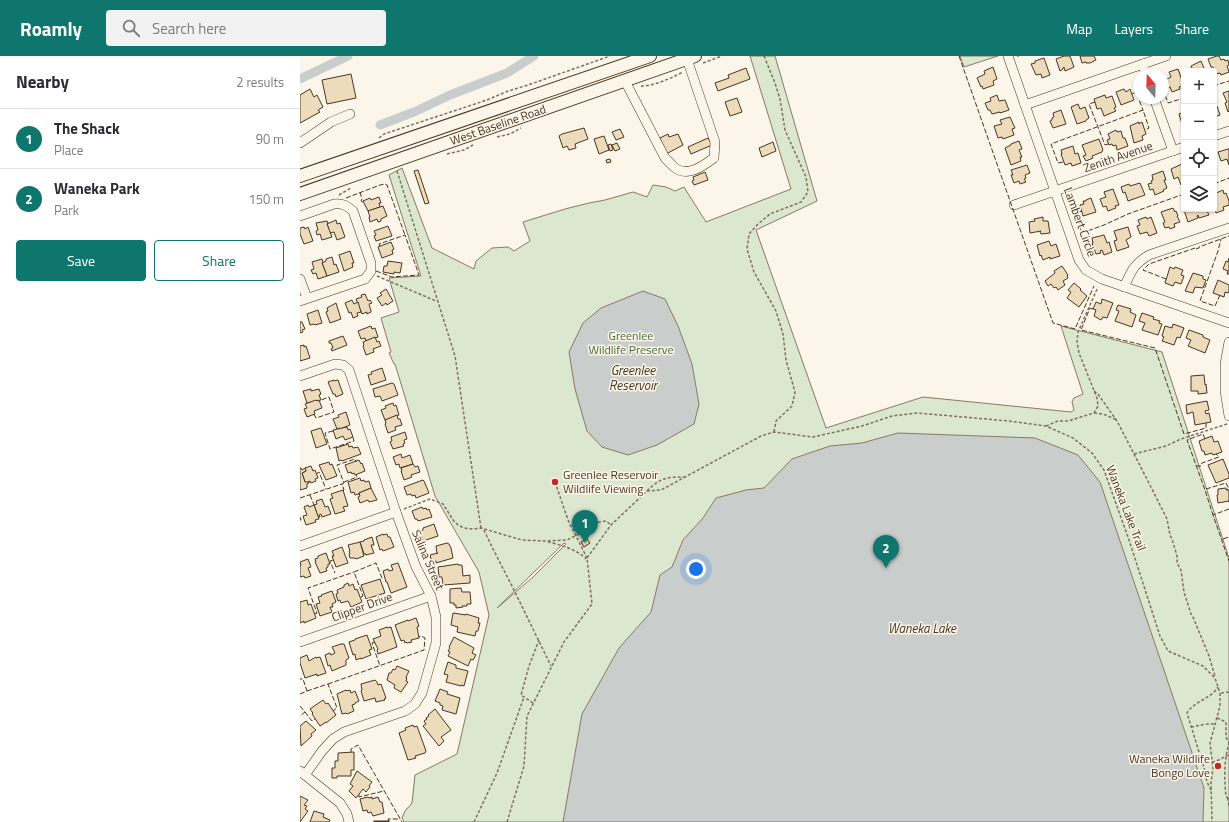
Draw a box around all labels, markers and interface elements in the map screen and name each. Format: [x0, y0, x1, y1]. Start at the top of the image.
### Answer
search box [106, 10, 386, 46]
text: Roamly [20, 14, 82, 43]
icon: search [120, 17, 142, 39]
text: Search here [152, 17, 226, 40]
text: Map [1066, 18, 1092, 39]
text: Layers [1114, 18, 1153, 39]
text: Share [1175, 18, 1209, 39]
north arrow [1133, 68, 1169, 104]
map controls [1181, 68, 1217, 212]
button: + [1181, 68, 1217, 104]
text: Nearby [16, 69, 69, 95]
text: 2 results [236, 72, 284, 92]
street label: West Baseline Road [447, 99, 548, 150]
button: − [1181, 104, 1217, 140]
text: The Shack [54, 117, 120, 140]
text: 1 [25, 129, 33, 149]
text: 90 m [256, 129, 284, 149]
street label: Zenith Avenue [1081, 136, 1155, 177]
text: Place [54, 140, 83, 160]
button: locate [1181, 140, 1217, 176]
button: layers [1181, 176, 1217, 212]
text: Waneka Park [54, 177, 140, 200]
street label: Lambert Circle [1059, 185, 1102, 259]
text: 2 [25, 189, 33, 209]
text: 150 m [248, 189, 284, 209]
text: Park [54, 200, 79, 220]
button: Save [16, 240, 146, 281]
button: Share [154, 240, 284, 281]
park label: Greenlee Wildlife Preserve [588, 326, 674, 359]
water label: Greenlee Reservoir [609, 360, 659, 395]
street label: Waneka Lake Trail [1101, 462, 1152, 553]
place label: Greenlee Reservoir Wildlife Viewing [563, 465, 658, 498]
marker: Greenlee Reservoir Wildlife Viewing [550, 477, 560, 487]
pin: 1 [572, 510, 598, 543]
street label: Salina Street [407, 527, 450, 594]
pin: 2 [873, 535, 899, 568]
your location [686, 559, 706, 579]
street label: Clipper Drive [329, 587, 395, 626]
water label: Waneka Lake [888, 618, 957, 638]
place label: Waneka Wildlife Bongo Love [1129, 749, 1210, 782]
marker: Waneka Wildlife Bongo Love [1213, 761, 1223, 771]

